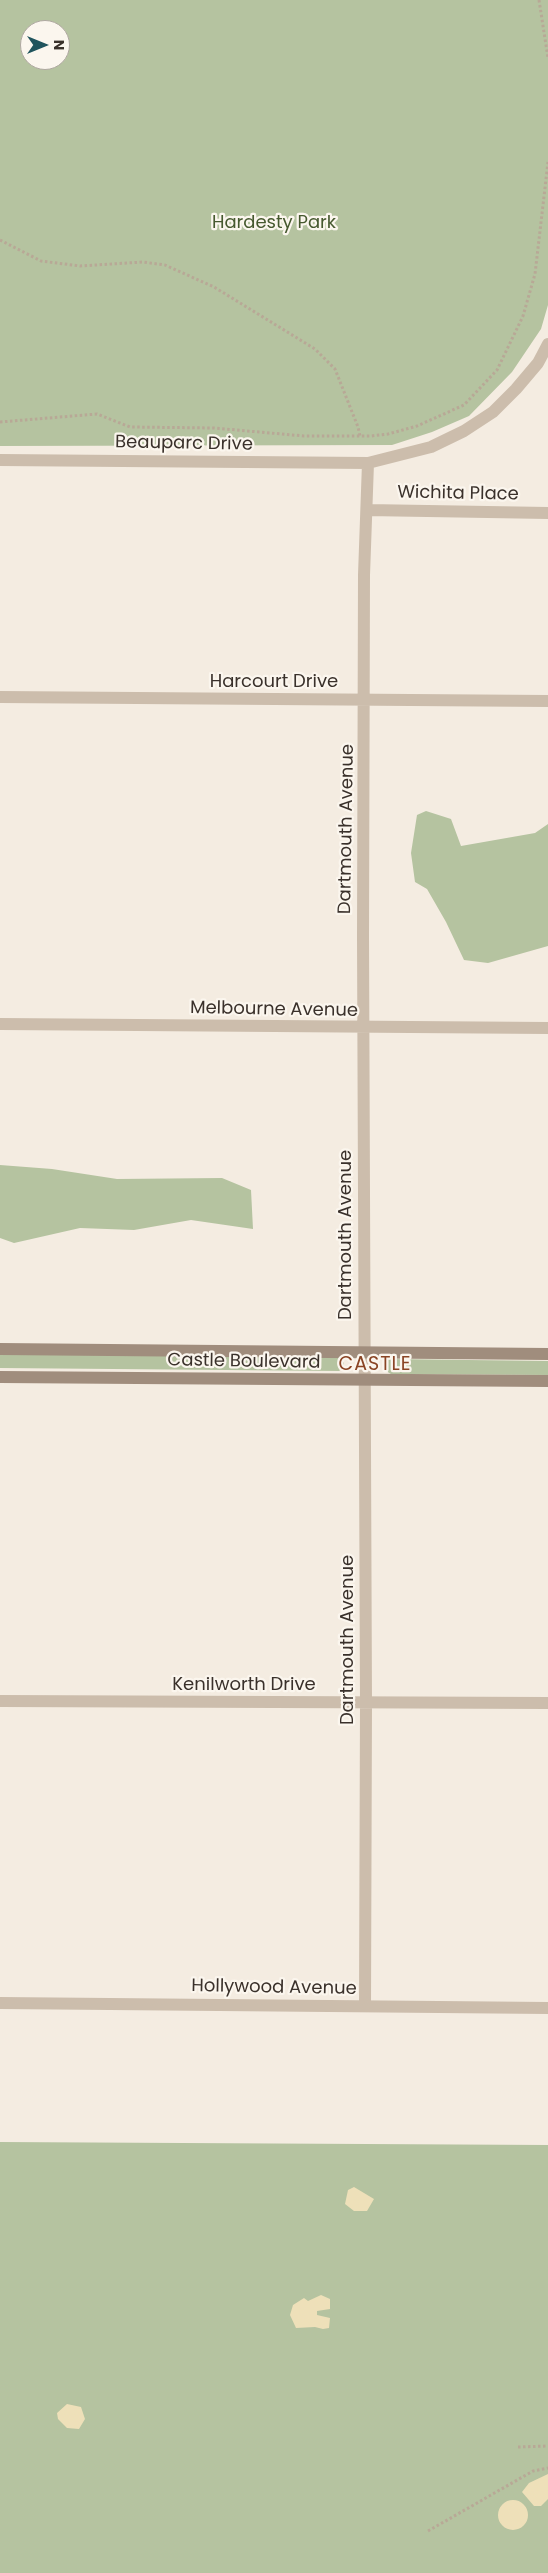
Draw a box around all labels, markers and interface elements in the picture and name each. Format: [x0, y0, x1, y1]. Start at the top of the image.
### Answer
north arrow [20, 20, 70, 70]
text: N [49, 40, 69, 50]
park label: Hardesty Park [212, 212, 336, 234]
street label: Beauparc Drive [115, 432, 253, 456]
street label: Wichita Place [397, 482, 519, 506]
street label: Harcourt Drive [210, 671, 338, 693]
street label: Dartmouth Avenue [335, 744, 359, 914]
street label: Melbourne Avenue [190, 998, 358, 1022]
street label: Dartmouth Avenue [335, 1150, 357, 1320]
street label: Castle Boulevard [167, 1350, 321, 1374]
district label: CASTLE [338, 1354, 412, 1376]
street label: Dartmouth Avenue [337, 1555, 359, 1725]
street label: Kenilworth Drive [172, 1674, 316, 1696]
street label: Hollywood Avenue [191, 1976, 357, 2000]

